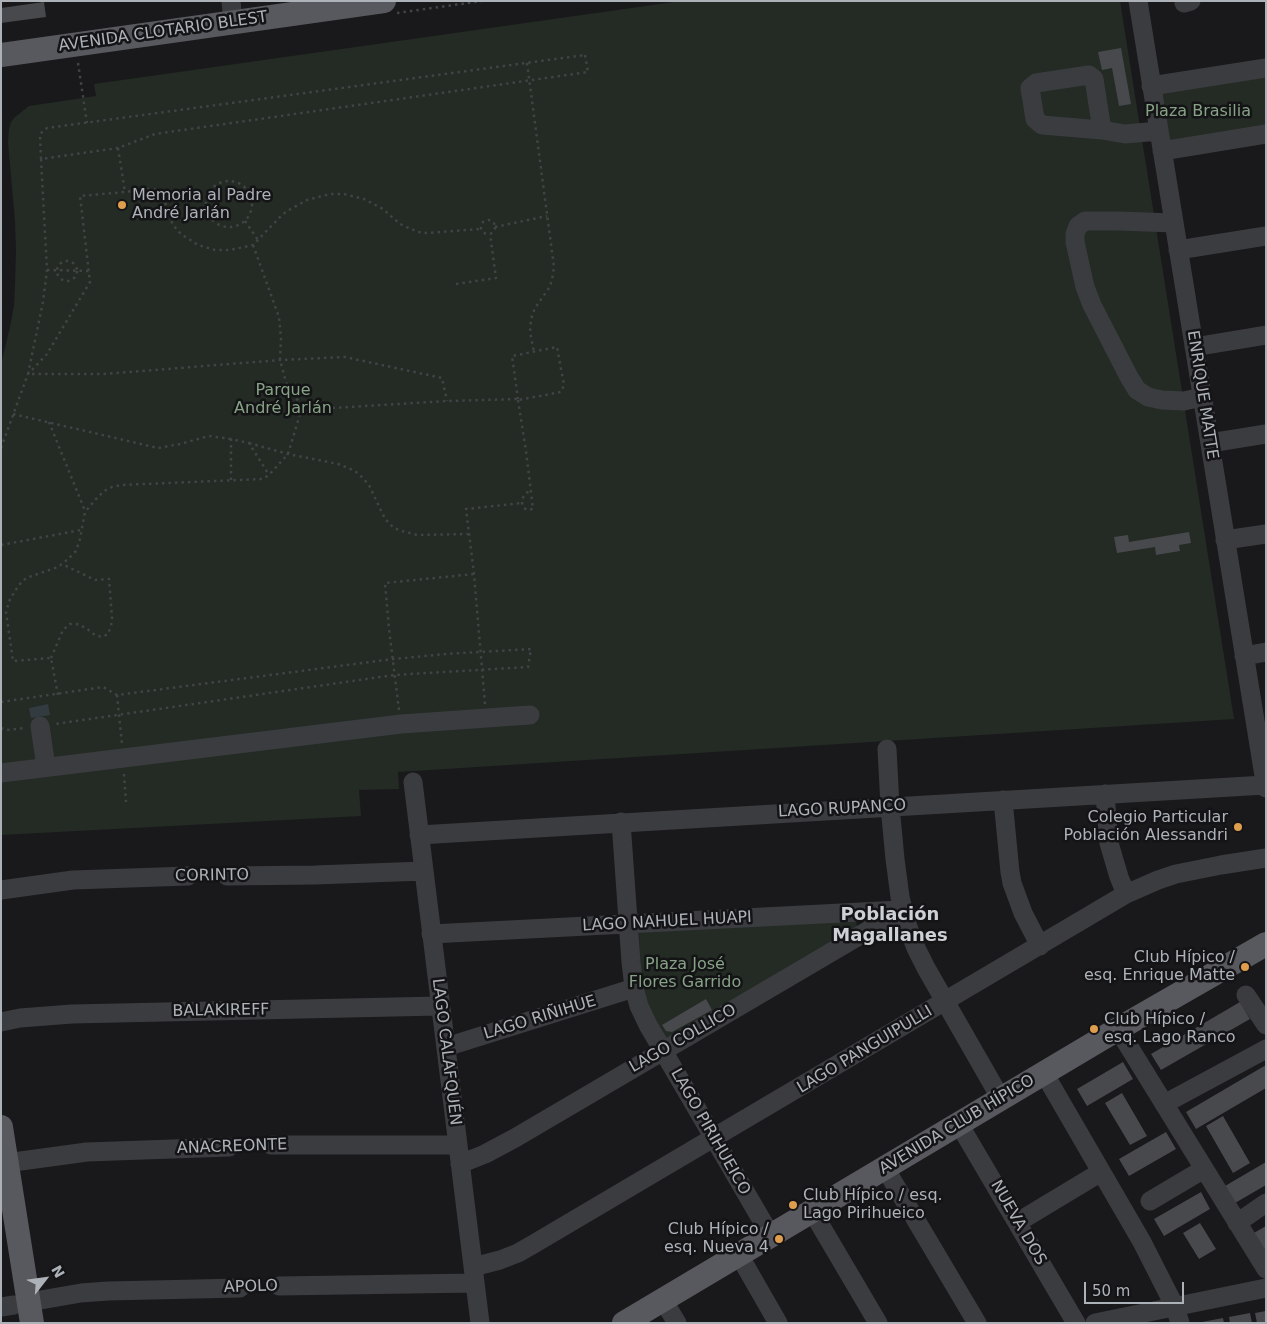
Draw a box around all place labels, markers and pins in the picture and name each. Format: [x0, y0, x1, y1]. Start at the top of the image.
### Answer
place label: Memoria al Padre André Jarlán [132, 186, 271, 224]
marker: Memoria al Padre André Jarlán [116, 199, 128, 211]
place label: Colegio Particular Población Alessandri [1063, 808, 1228, 846]
marker: Colegio Particular Población Alessandri [1232, 821, 1244, 833]
place label: Club Hípico / esq. Enrique Matte [1084, 948, 1235, 986]
marker: Club Hípico / esq. Enrique Matte [1239, 961, 1251, 973]
place label: Club Hípico / esq. Lago Ranco [1104, 1010, 1236, 1048]
marker: Club Hípico / esq. Lago Ranco [1088, 1023, 1100, 1035]
place label: Club Hípico / esq. Lago Pirihueico [803, 1186, 943, 1224]
marker: Club Hípico / esq. Lago Pirihueico [787, 1199, 799, 1211]
place label: Club Hípico / esq. Nueva 4 [664, 1220, 769, 1258]
marker: Club Hípico / esq. Nueva 4 [773, 1233, 785, 1245]

